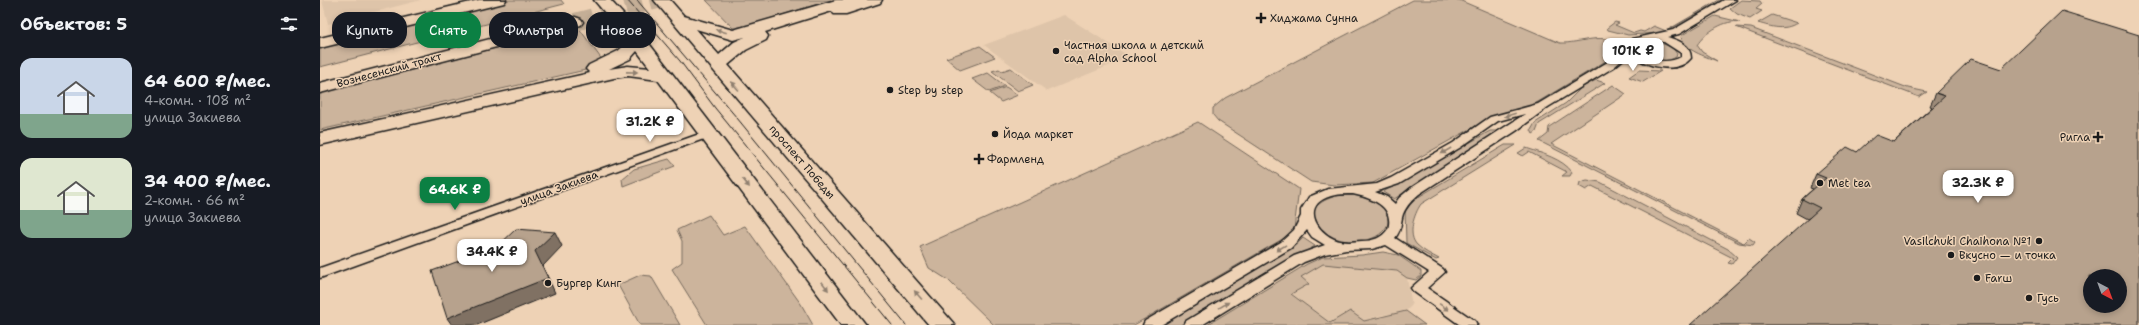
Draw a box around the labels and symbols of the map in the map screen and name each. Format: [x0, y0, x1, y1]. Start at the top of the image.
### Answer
place label: Хиджама Сунна [1270, 11, 1358, 26]
marker: Хиджама Сунна [1255, 12, 1267, 24]
one-way arrow [715, 28, 727, 34]
place label: Частная школа и детский сад Alpha School [1064, 38, 1204, 66]
pin: 101K ₽ [1600, 38, 1666, 72]
marker: Частная школа и детский сад Alpha School [1051, 46, 1061, 56]
street label: Вознесенский тракт [335, 49, 444, 91]
one-way arrow [626, 69, 639, 75]
one-way arrow [731, 81, 740, 91]
place label: Step by step [898, 83, 963, 98]
marker: Step by step [885, 85, 895, 95]
pin: 31.2K ₽ [613, 109, 687, 143]
one-way arrow [1504, 112, 1516, 118]
street label: проспект Победы [766, 122, 838, 202]
place label: Йода маркет [1003, 126, 1074, 142]
marker: Йода маркет [990, 129, 1000, 139]
place label: Ригла [2060, 130, 2090, 145]
marker: Ригла [2093, 132, 2103, 142]
one-way arrow [1440, 148, 1452, 155]
place label: Фармленд [987, 152, 1044, 167]
marker: Фармленд [974, 154, 984, 164]
street label: улица Закиева [518, 167, 600, 209]
pin: 32.3K ₽ [1941, 170, 2015, 204]
place label: Met tea [1828, 176, 1871, 191]
pin: 64.6K ₽ [418, 177, 492, 211]
one-way arrow [742, 177, 751, 188]
marker: Met tea [1815, 178, 1825, 188]
place label: Vasilchuki Chaihona №1 [1903, 234, 2031, 249]
marker: Vasilchuki Chaihona №1 [2034, 236, 2044, 246]
pin: 34.4K ₽ [455, 239, 529, 273]
one-way arrow [1276, 244, 1286, 252]
place label: Вкусно — и точка [1959, 248, 2056, 263]
marker: Вкусно — и точка [1946, 250, 1956, 260]
north arrow [2083, 269, 2127, 313]
place label: Farш [1985, 271, 2012, 286]
marker: Farш [1972, 273, 1982, 283]
place label: Бургер Кинг [556, 276, 621, 291]
marker: Бургер Кинг [543, 278, 553, 288]
one-way arrow [821, 281, 829, 292]
one-way arrow [913, 290, 922, 301]
place label: Гусь [2037, 291, 2059, 306]
marker: Гусь [2024, 293, 2034, 303]
one-way arrow [1218, 301, 1230, 308]
one-way arrow [1439, 303, 1449, 311]

